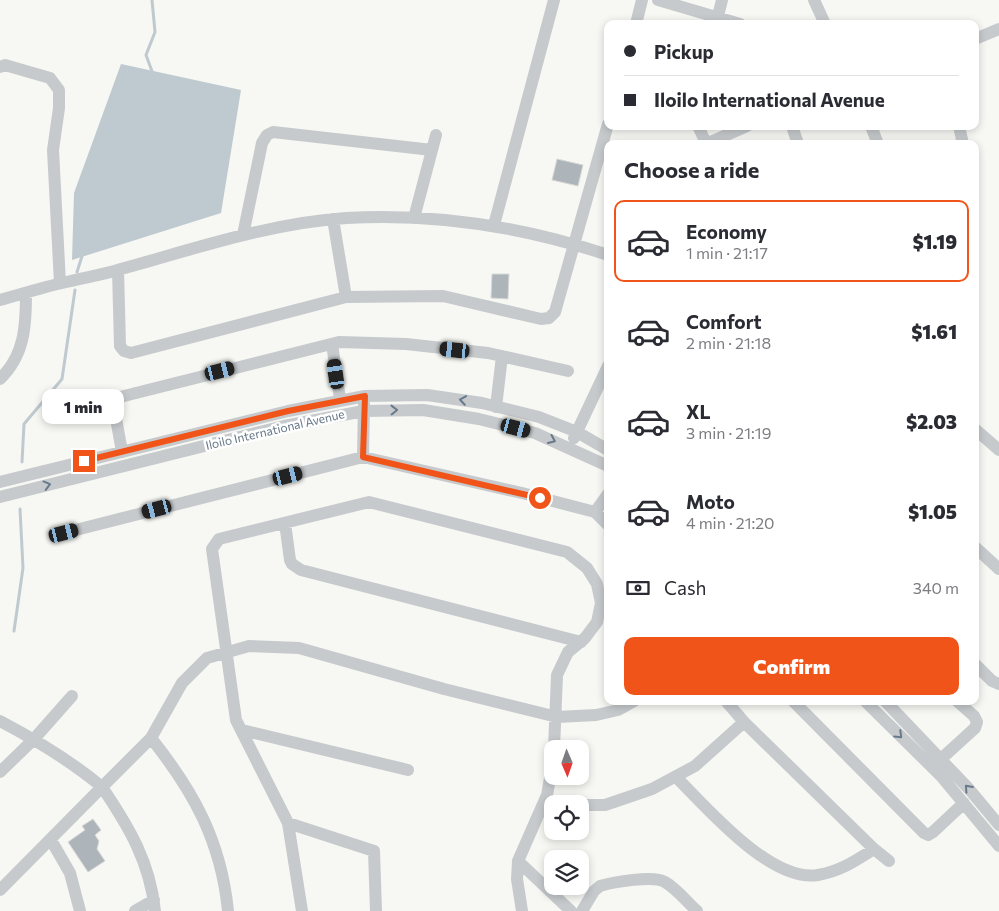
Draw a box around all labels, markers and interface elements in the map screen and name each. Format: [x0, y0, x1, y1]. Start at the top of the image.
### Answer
text: Pickup [654, 40, 714, 63]
text: Iloilo International Avenue [654, 88, 885, 111]
text: Choose a ride [624, 156, 759, 183]
icon: car [626, 219, 671, 264]
text: Economy [686, 220, 767, 243]
text: $1.19 [912, 230, 957, 253]
text: 1 min · 21:17 [686, 243, 768, 262]
icon: car [626, 309, 671, 354]
text: Comfort [686, 310, 762, 333]
text: $1.61 [911, 320, 957, 343]
text: 2 min · 21:18 [686, 333, 771, 352]
car [439, 341, 470, 359]
car [326, 358, 345, 390]
car [203, 360, 236, 382]
callout: 1 min [43, 388, 125, 424]
one-way arrow [459, 396, 468, 406]
text: 1 min [64, 397, 102, 416]
icon: car [626, 399, 671, 444]
text: XL [686, 400, 711, 423]
one-way arrow [390, 405, 398, 416]
street label: Iloilo International Avenue [204, 406, 346, 452]
text: $2.03 [906, 410, 957, 433]
car [499, 417, 532, 439]
text: 3 min · 21:19 [686, 423, 771, 442]
one-way arrow [547, 434, 556, 445]
route end [73, 450, 95, 472]
car [271, 465, 304, 487]
one-way arrow [43, 481, 51, 491]
route start [529, 487, 551, 509]
icon: car [626, 489, 671, 534]
text: Moto [686, 490, 735, 513]
car [140, 498, 173, 520]
text: $1.05 [908, 500, 957, 523]
text: 4 min · 21:20 [686, 513, 775, 532]
car [47, 522, 80, 544]
icon: cash [624, 574, 652, 602]
text: Cash [664, 576, 706, 599]
text: 340 m [913, 578, 959, 597]
button: Confirm [624, 637, 959, 695]
one-way arrow [894, 729, 903, 738]
north arrow [544, 740, 589, 785]
map controls [544, 740, 589, 895]
one-way arrow [964, 784, 973, 793]
button: locate [544, 795, 589, 840]
button: layers [544, 850, 589, 895]

